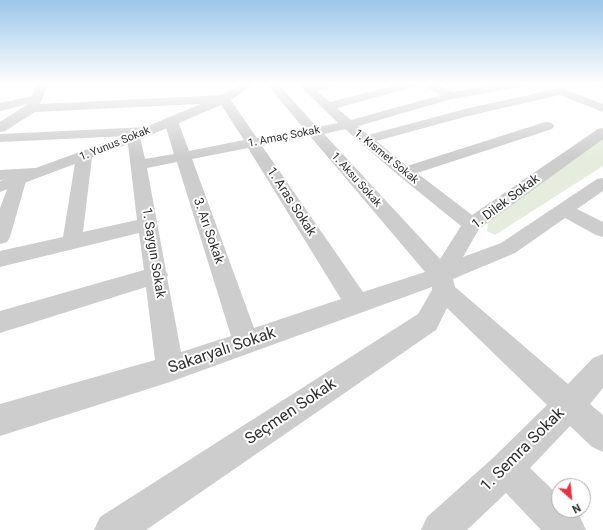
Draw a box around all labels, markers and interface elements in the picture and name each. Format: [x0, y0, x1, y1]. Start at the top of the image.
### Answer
street label: 1. Yunus Sokak [78, 124, 152, 164]
street label: 1. Amaç Sokak [247, 124, 321, 150]
street label: 1. Kısmet Sokak [351, 127, 421, 187]
street label: 1. Aksu Sokak [328, 150, 384, 210]
street label: 1. Aras Sokak [263, 165, 319, 239]
street label: 1. Dilek Sokak [469, 171, 543, 233]
street label: 3. Arı Sokak [189, 196, 227, 266]
street label: 1. Saygın Sokak [138, 207, 168, 299]
street label: Sakaryalı Sokak [166, 324, 278, 378]
street label: Seçmen Sokak [242, 375, 340, 449]
street label: 1. Semra Sokak [477, 404, 569, 496]
north arrow [551, 478, 591, 518]
text: N [570, 501, 583, 516]

